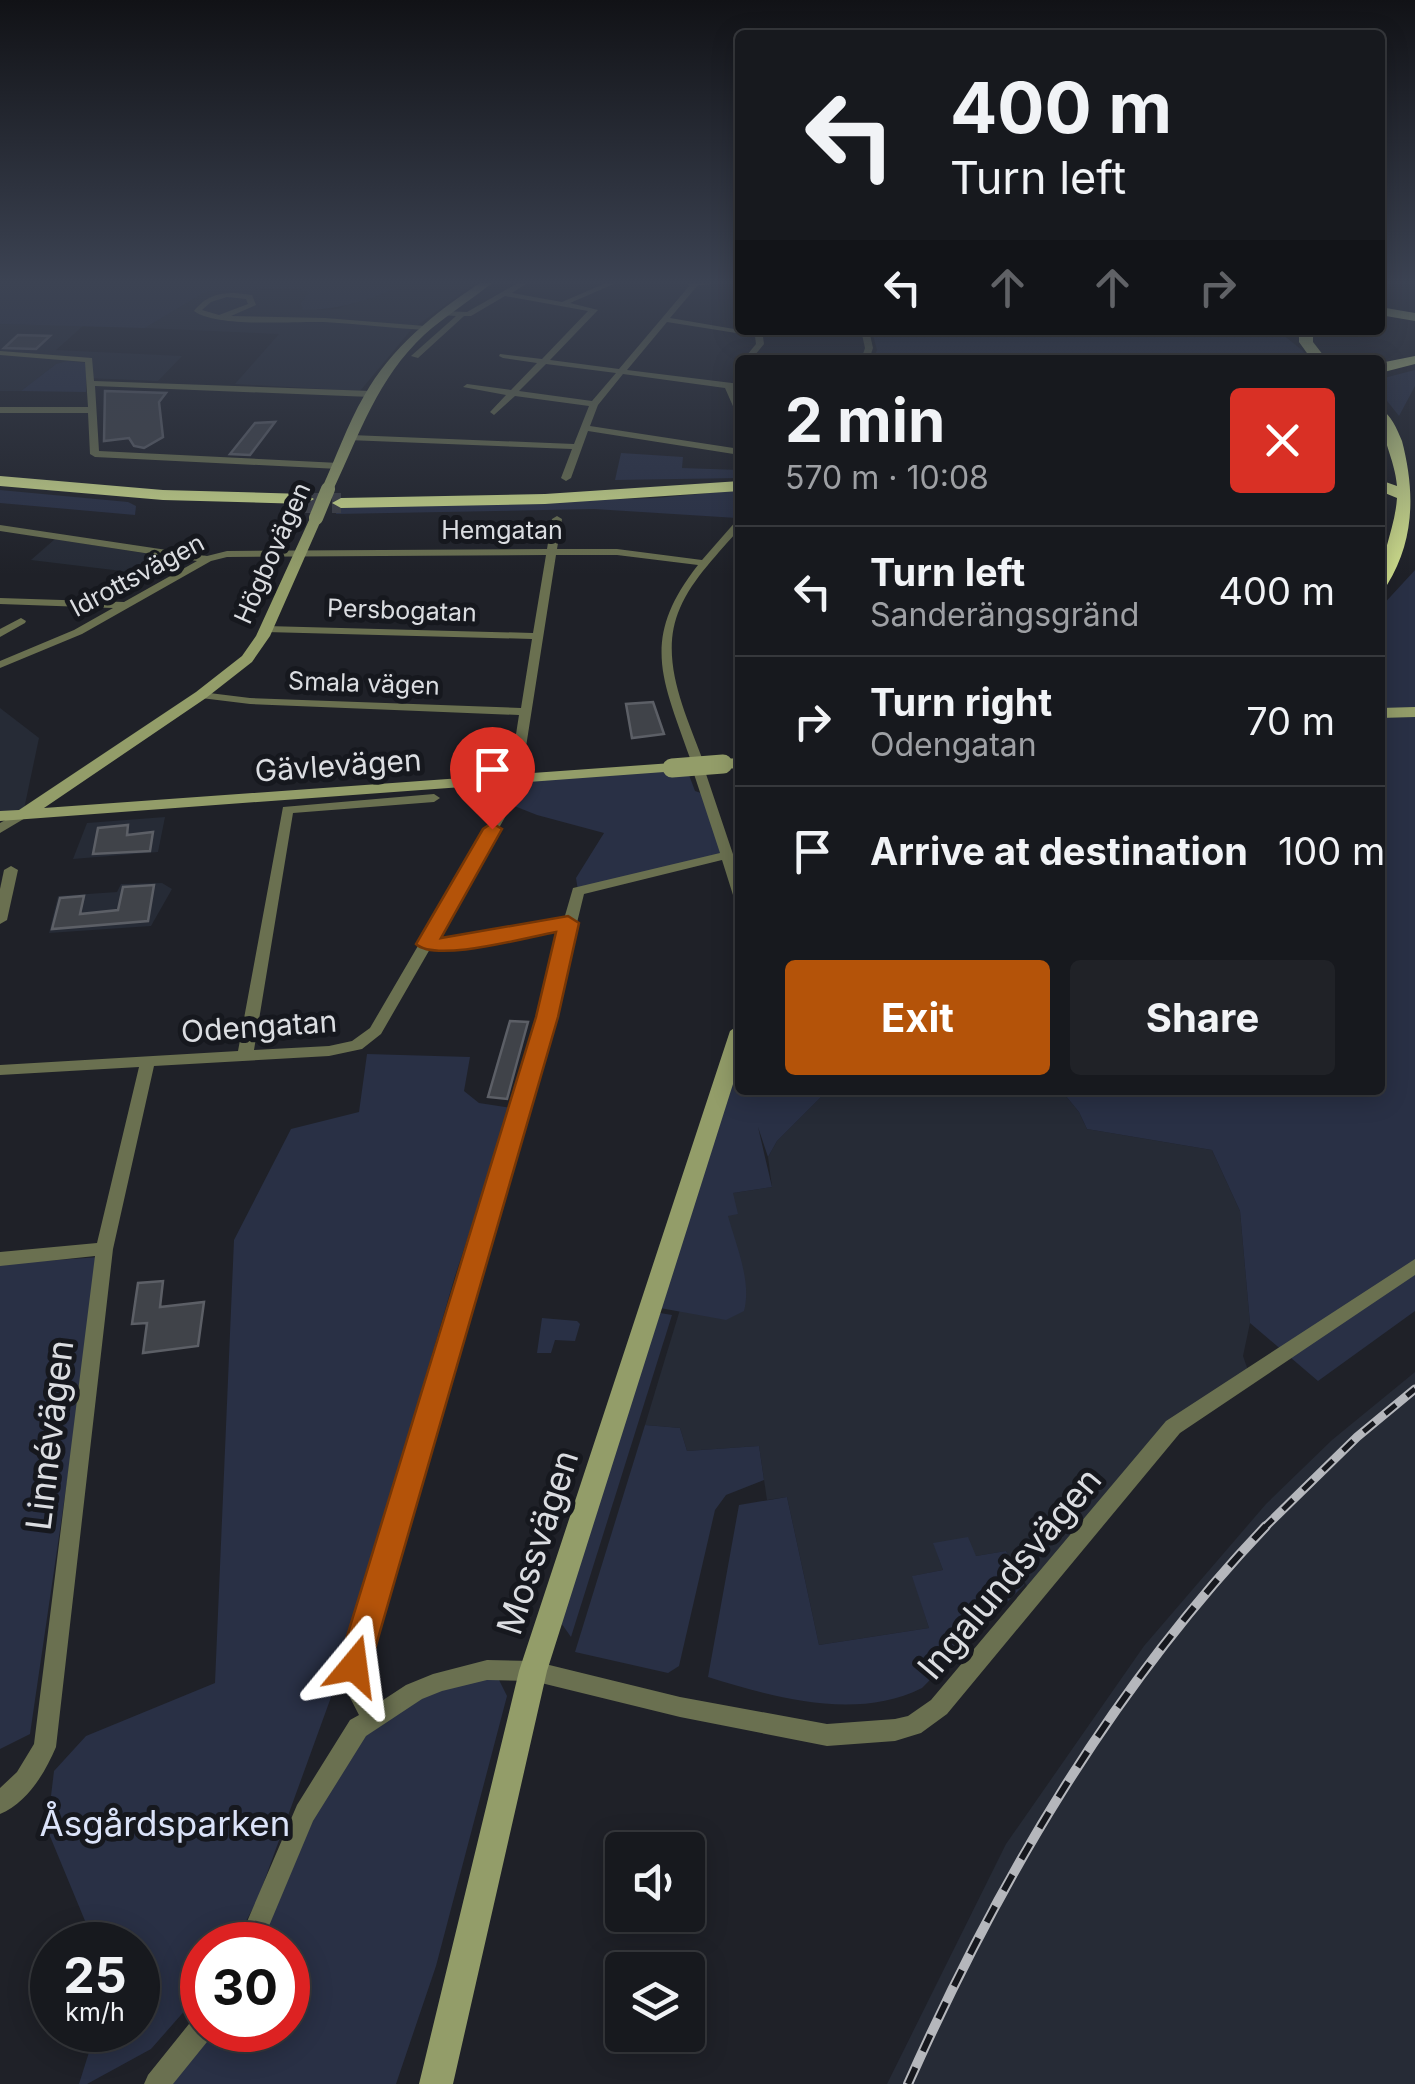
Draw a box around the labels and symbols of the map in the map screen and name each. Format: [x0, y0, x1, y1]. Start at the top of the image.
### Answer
street label: Högbovägen [228, 478, 316, 628]
street label: Hemgatan [441, 515, 563, 545]
street label: Idrottsvägen [65, 527, 209, 623]
street label: Persbogatan [327, 592, 477, 628]
street label: Smala vägen [288, 665, 440, 701]
pin [450, 727, 535, 830]
street label: Gävlevägen [253, 741, 423, 789]
street label: Odengatan [180, 1003, 338, 1049]
street label: Linnévägen [17, 1338, 81, 1532]
street label: Mossvägen [487, 1445, 587, 1639]
street label: Ingalundsvägen [908, 1459, 1110, 1687]
position arrow [302, 1614, 406, 1718]
park label: Åsgårdsparken [40, 1800, 290, 1844]
speed limit sign: 30 [180, 1922, 310, 2052]

